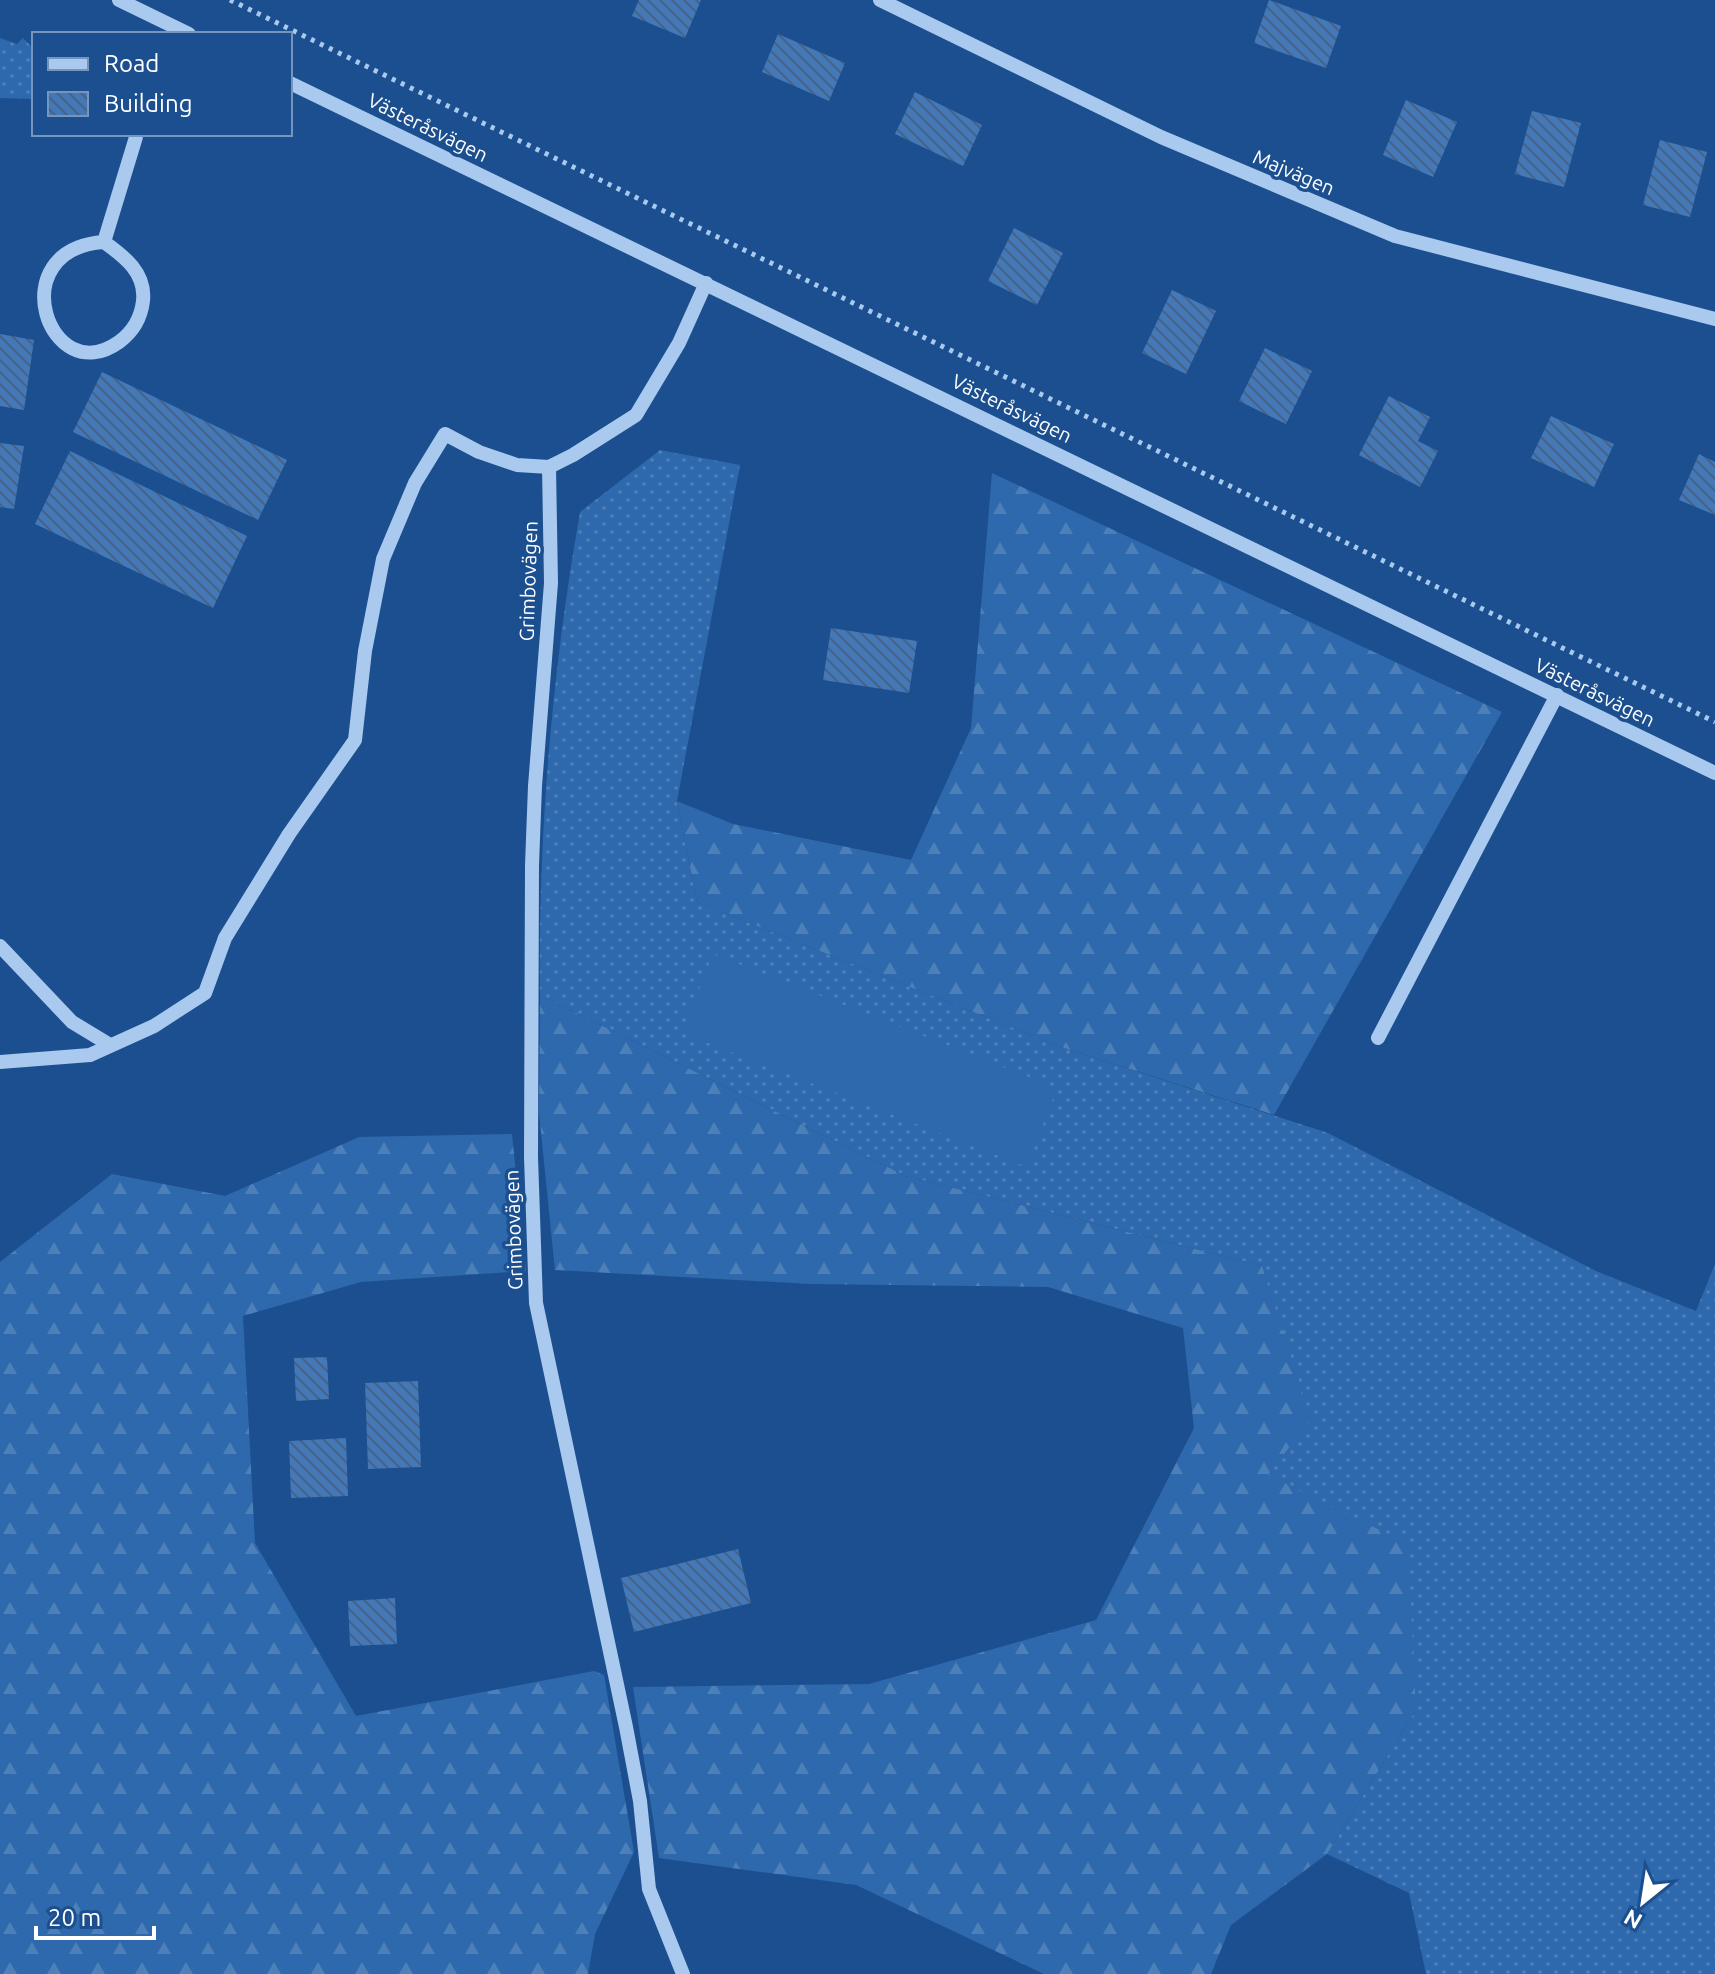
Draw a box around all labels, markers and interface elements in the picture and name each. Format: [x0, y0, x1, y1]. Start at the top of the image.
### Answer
legend [32, 32, 292, 136]
text: Road [104, 50, 159, 77]
street label: Västeråsvägen [364, 88, 492, 166]
text: Building [104, 90, 192, 117]
street label: Majvägen [1250, 145, 1338, 199]
street label: Västeråsvägen [948, 369, 1076, 447]
street label: Grimbovägen [514, 520, 542, 642]
street label: Västeråsvägen [1531, 653, 1659, 731]
street label: Grimbovägen [499, 1169, 527, 1291]
north arrow [1603, 1862, 1683, 1942]
scale bar [36, 1890, 154, 1940]
text: 20 m [48, 1904, 101, 1931]
text: N [1619, 1905, 1646, 1935]

